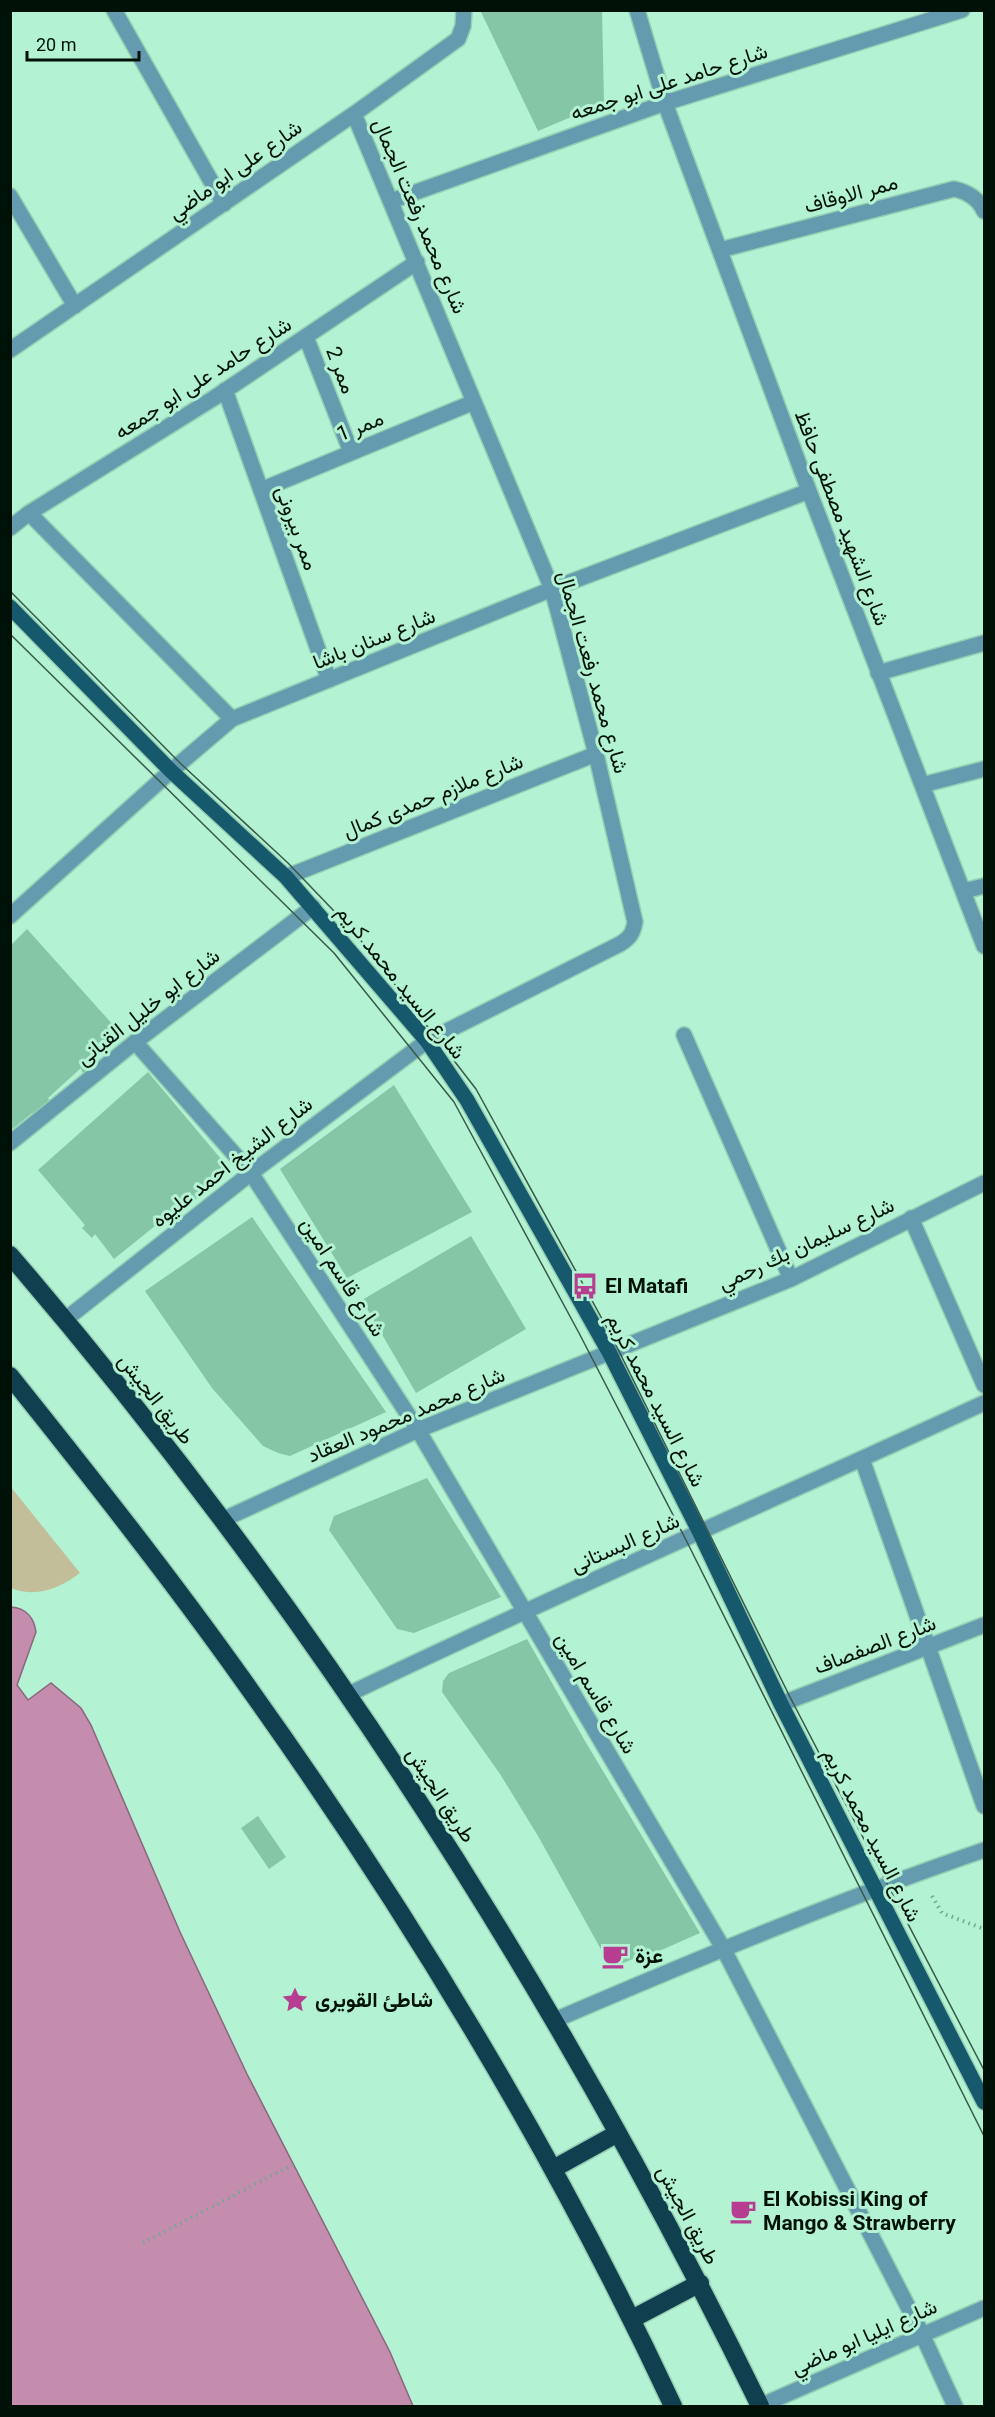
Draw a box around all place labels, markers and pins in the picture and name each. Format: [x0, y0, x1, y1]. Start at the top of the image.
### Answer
bus stop icon: El Matafi [570, 1271, 600, 1301]
place label: El Matafi [605, 1274, 688, 1298]
cafe icon: عزة [600, 1941, 630, 1971]
place label: عزة [635, 1944, 663, 1969]
place icon: شاطئ القويرى [280, 1985, 310, 2015]
place label: شاطئ القويرى [315, 1988, 433, 2013]
place label: El Kobissi King of Mango & Strawberry [763, 2187, 956, 2235]
cafe icon: El Kobissi King of Mango & Strawberry [728, 2196, 758, 2226]

